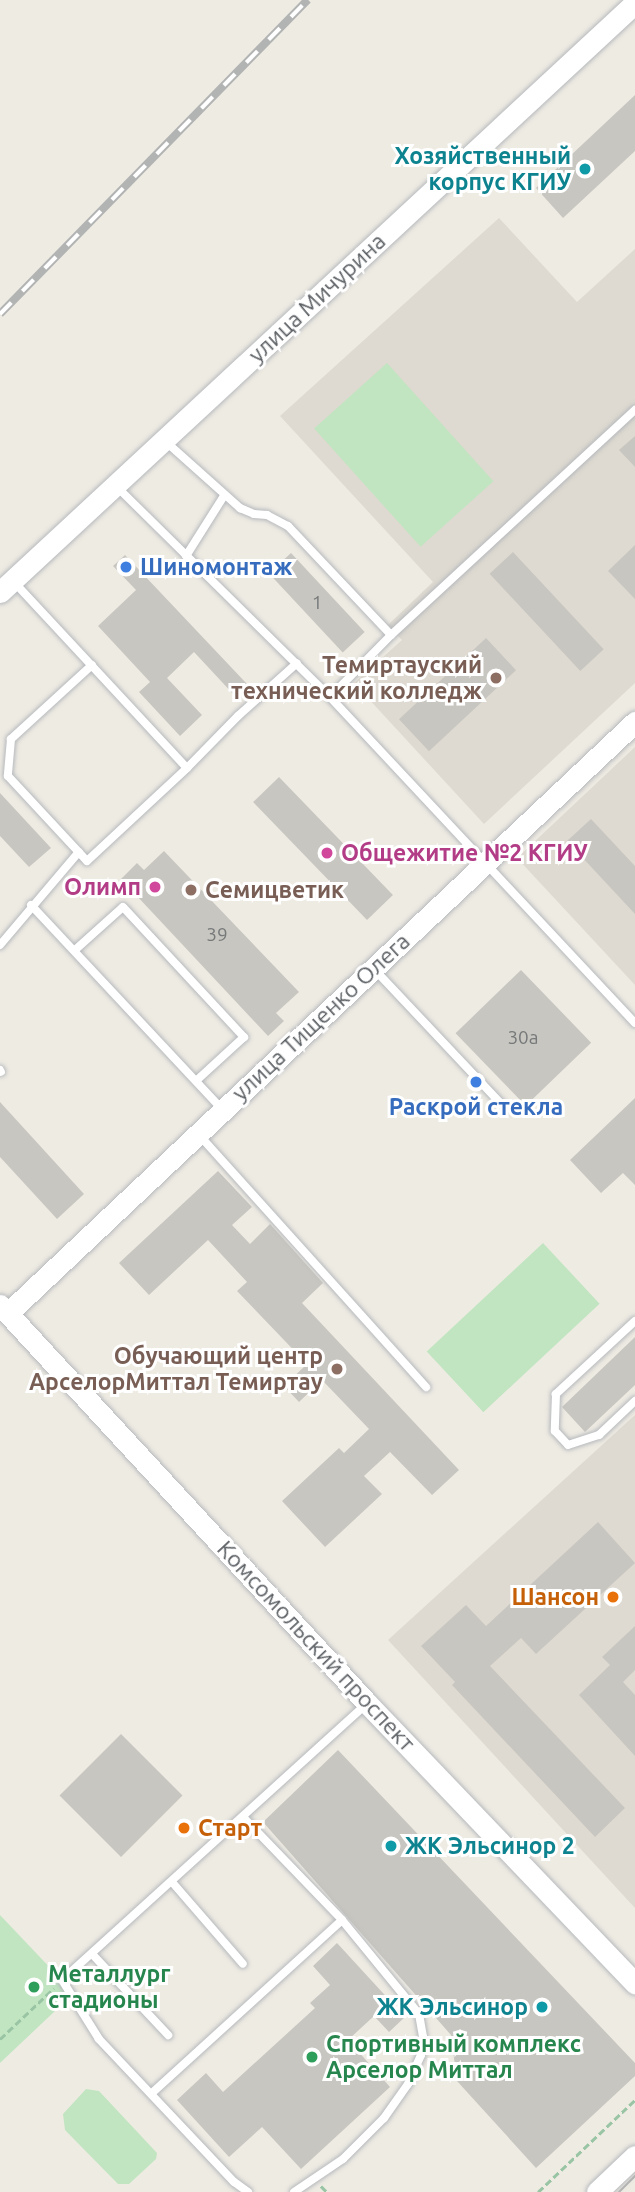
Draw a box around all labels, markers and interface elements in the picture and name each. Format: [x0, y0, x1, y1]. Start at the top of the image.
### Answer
place label: Хозяйственный корпус КГИУ [395, 142, 571, 196]
marker: Хозяйственный корпус КГИУ [577, 161, 593, 177]
street label: улица Мичурина [243, 227, 391, 369]
place label: Шиномонтаж [140, 553, 292, 581]
marker: Шиномонтаж [118, 559, 134, 575]
house number: 1 [312, 592, 322, 614]
place label: Темиртауский технический колледж [231, 651, 482, 705]
marker: Темиртауский технический колледж [488, 670, 504, 686]
place label: Общежитие №2 КГИУ [341, 839, 588, 867]
marker: Общежитие №2 КГИУ [319, 845, 335, 861]
place label: Олимп [64, 873, 141, 901]
place label: Семицветик [205, 876, 344, 904]
marker: Олимп [147, 879, 163, 895]
marker: Семицветик [183, 882, 199, 898]
house number: 39 [206, 924, 228, 946]
street label: улица Тищенко Олега [226, 927, 416, 1107]
house number: 30а [507, 1027, 539, 1049]
marker: Раскрой стекла [468, 1074, 484, 1090]
place label: Раскрой стекла [389, 1093, 563, 1121]
place label: Обучающий центр АрселорМиттал Темиртау [29, 1342, 323, 1396]
marker: Обучающий центр АрселорМиттал Темиртау [329, 1361, 345, 1377]
street label: Комсомольский проспект [211, 1535, 421, 1757]
place label: Шансон [511, 1583, 599, 1611]
marker: Шансон [605, 1589, 621, 1605]
place label: Старт [198, 1814, 262, 1842]
marker: Старт [176, 1820, 192, 1836]
place label: ЖК Эльсинор 2 [405, 1832, 575, 1860]
marker: ЖК Эльсинор 2 [383, 1838, 399, 1854]
place label: Металлург стадионы [48, 1960, 170, 2014]
marker: Металлург стадионы [26, 1979, 42, 1995]
place label: ЖК Эльсинор [377, 1993, 528, 2021]
marker: ЖК Эльсинор [534, 1999, 550, 2015]
place label: Спортивный комплекс Арселор Миттал [326, 2030, 581, 2084]
marker: Спортивный комплекс Арселор Миттал [304, 2049, 320, 2065]

